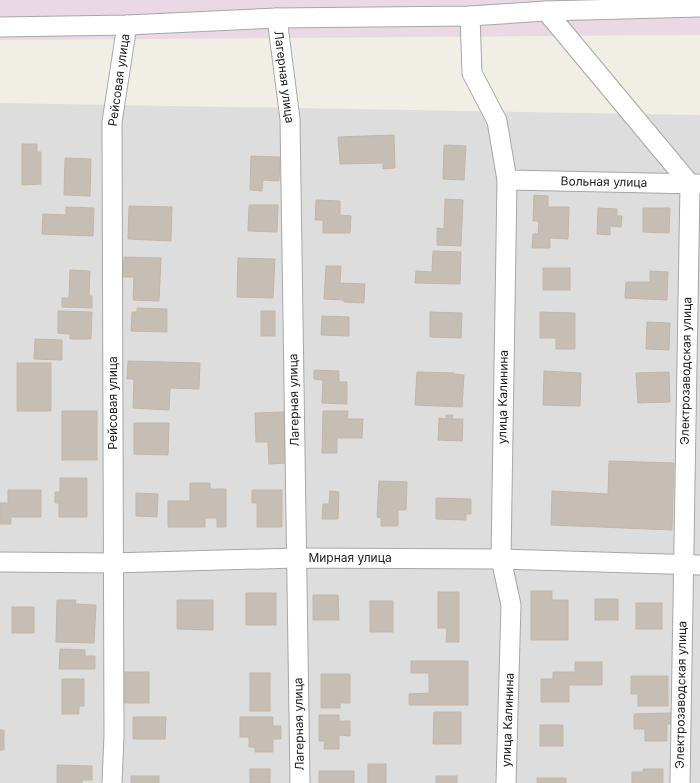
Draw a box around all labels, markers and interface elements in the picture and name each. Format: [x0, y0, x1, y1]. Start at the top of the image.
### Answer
street label: Лагерная улица [271, 30, 298, 124]
street label: Рейсовая улица [105, 33, 132, 127]
street label: Вольная улица [561, 173, 647, 190]
street label: Электрозаводская улица [677, 297, 694, 445]
street label: улица Калинина [494, 350, 511, 444]
street label: Лагерная улица [285, 353, 302, 447]
street label: Рейсовая улица [105, 356, 120, 450]
street label: Мирная улица [308, 550, 392, 565]
street label: Электрозаводская улица [672, 621, 689, 769]
street label: улица Калинина [498, 673, 517, 767]
street label: Лагерная улица [290, 677, 307, 771]

